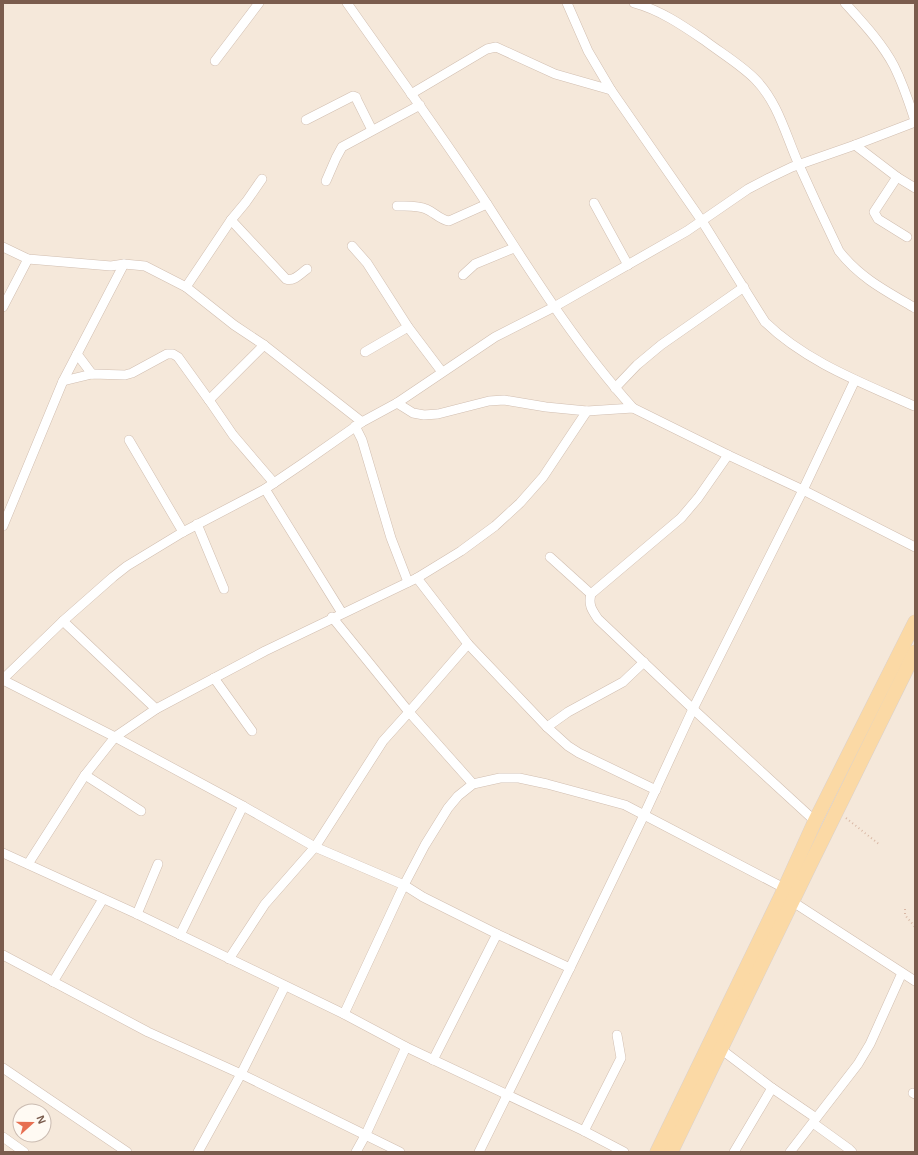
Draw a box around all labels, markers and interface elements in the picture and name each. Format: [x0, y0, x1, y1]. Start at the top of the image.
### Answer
north arrow [12, 1103, 52, 1143]
text: N [34, 1114, 48, 1125]

